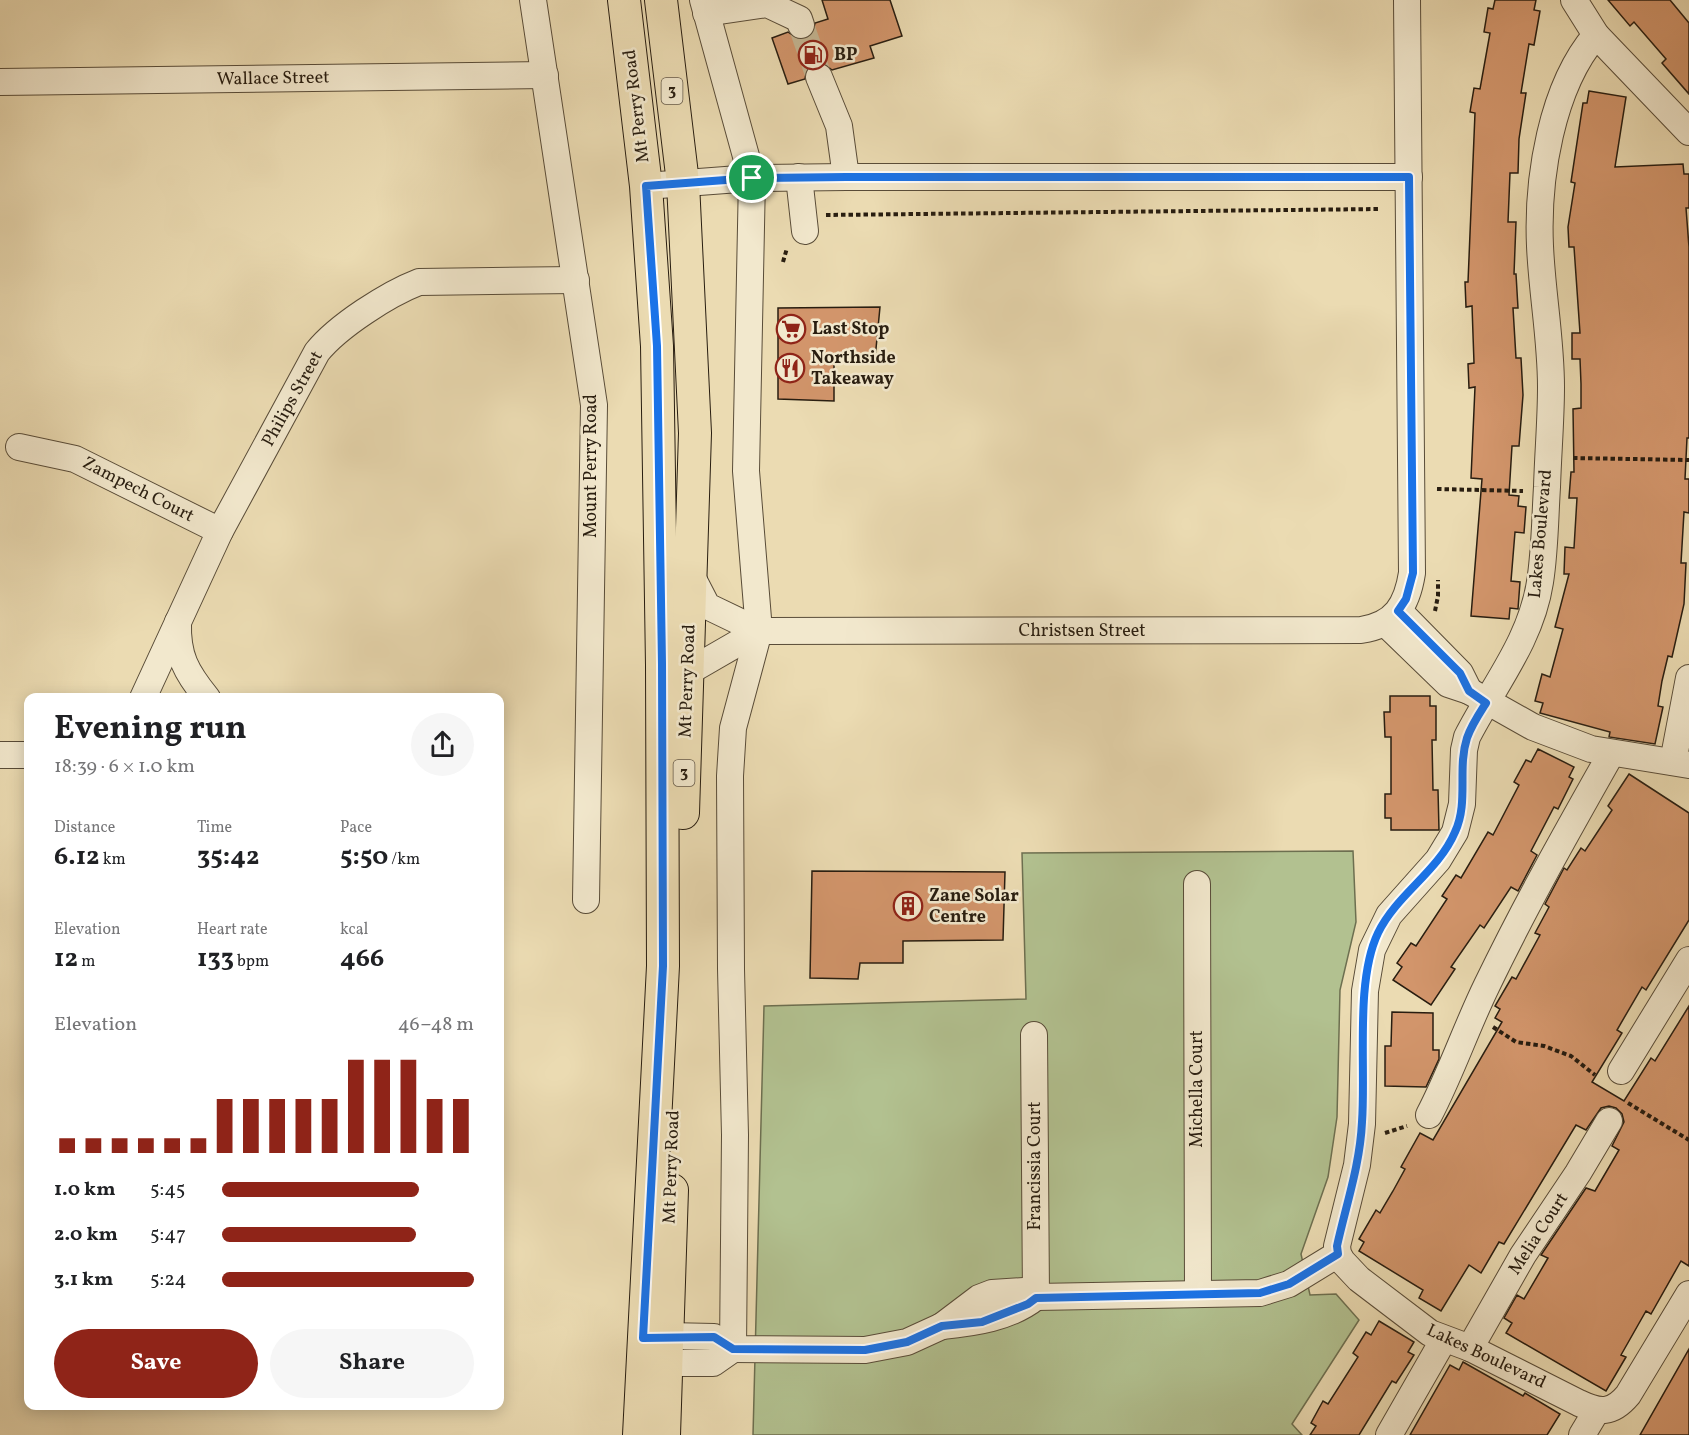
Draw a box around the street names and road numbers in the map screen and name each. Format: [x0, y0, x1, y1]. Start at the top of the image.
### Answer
street label: Mt Perry Road [618, 48, 656, 164]
street label: Wallace Street [216, 66, 330, 92]
road number: 3 [662, 78, 682, 104]
street label: Philips Street [256, 346, 330, 452]
street label: Mount Perry Road [579, 394, 604, 538]
street label: Zampech Court [78, 451, 198, 529]
street label: Lakes Boulevard [1523, 469, 1559, 599]
street label: Christsen Street [1018, 619, 1146, 644]
street label: Mt Perry Road [674, 624, 702, 738]
road number: 3 [674, 760, 694, 786]
street label: Michella Court [1185, 1030, 1210, 1148]
street label: Francissia Court [1023, 1101, 1048, 1231]
street label: Mt Perry Road [658, 1110, 686, 1224]
street label: Melia Court [1503, 1188, 1575, 1280]
street label: Lakes Boulevard [1422, 1318, 1550, 1396]

